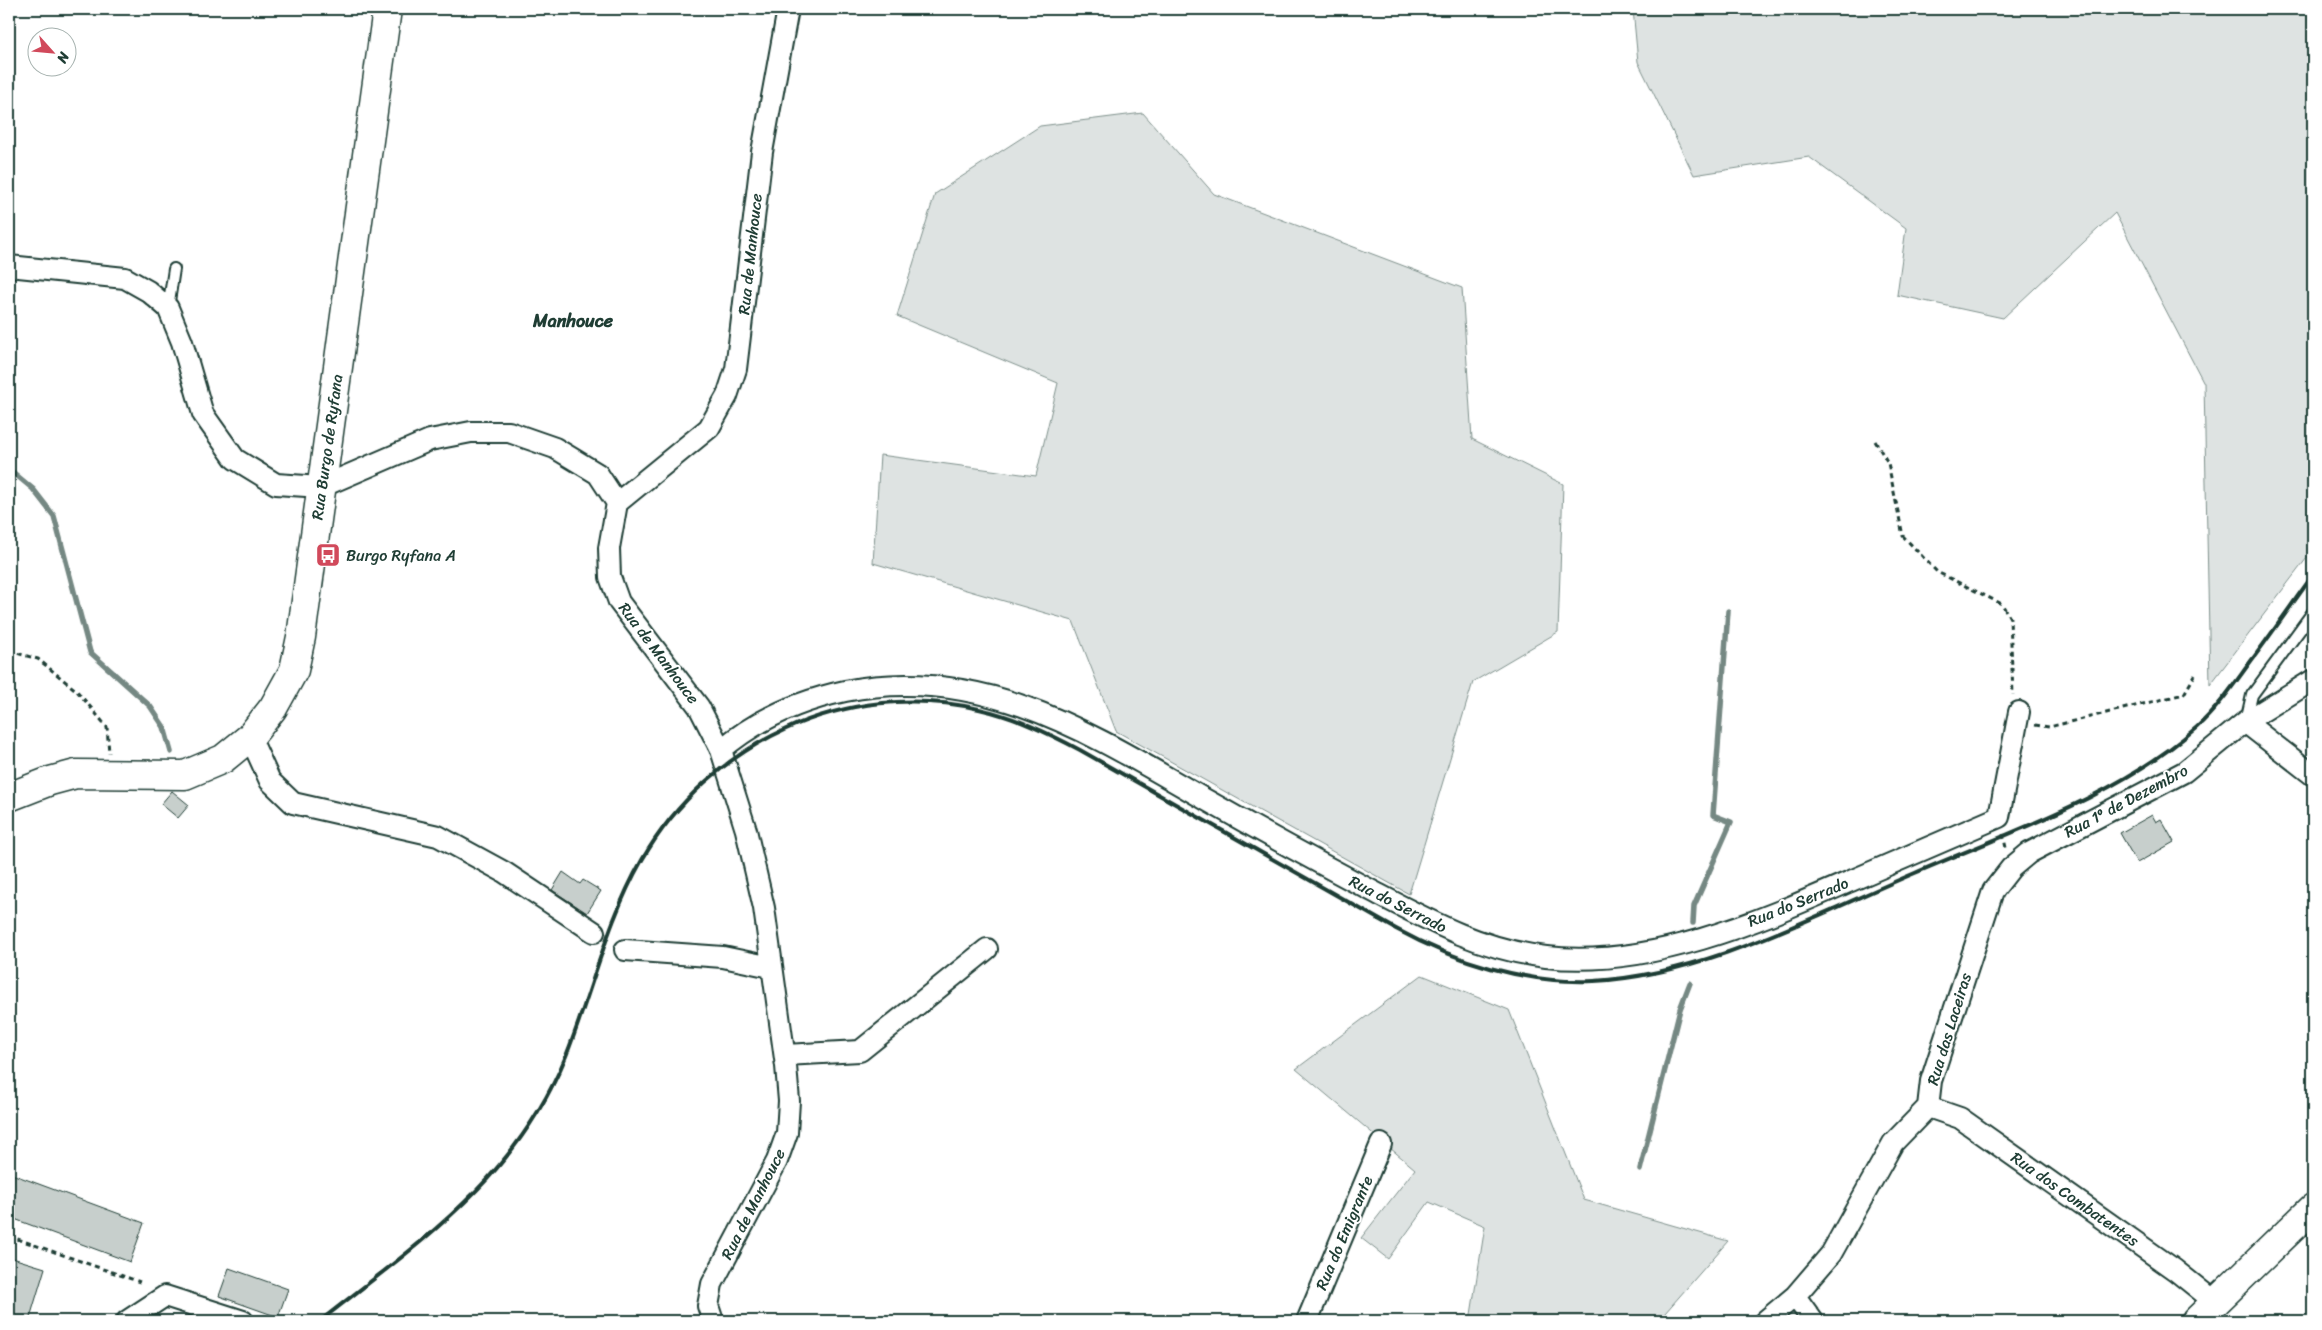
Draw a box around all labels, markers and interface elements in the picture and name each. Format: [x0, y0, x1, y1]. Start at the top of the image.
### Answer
north arrow [28, 28, 78, 78]
text: N [50, 47, 77, 68]
street label: Rua de Manhouce [729, 192, 771, 316]
district label: Manhouce [532, 305, 614, 337]
street label: Rua Burgo de Ryfana [302, 372, 352, 522]
place label: Burgo Ryfana A [346, 541, 456, 570]
bus stop icon: Burgo Ryfana A [315, 542, 341, 568]
street label: Rua de Manhouce [611, 596, 707, 710]
street label: Rua 1º de Dezembro [2059, 756, 2193, 846]
street label: Rua do Serrado [1344, 867, 1452, 941]
street label: Rua do Serrado [1743, 869, 1853, 935]
street label: Rua das Laceiras [1918, 968, 1980, 1089]
street label: Rua de Manhouce [712, 1143, 794, 1265]
street label: Rua dos Combatentes [2005, 1144, 2146, 1255]
street label: Rua do Emigrante [1307, 1171, 1381, 1295]

